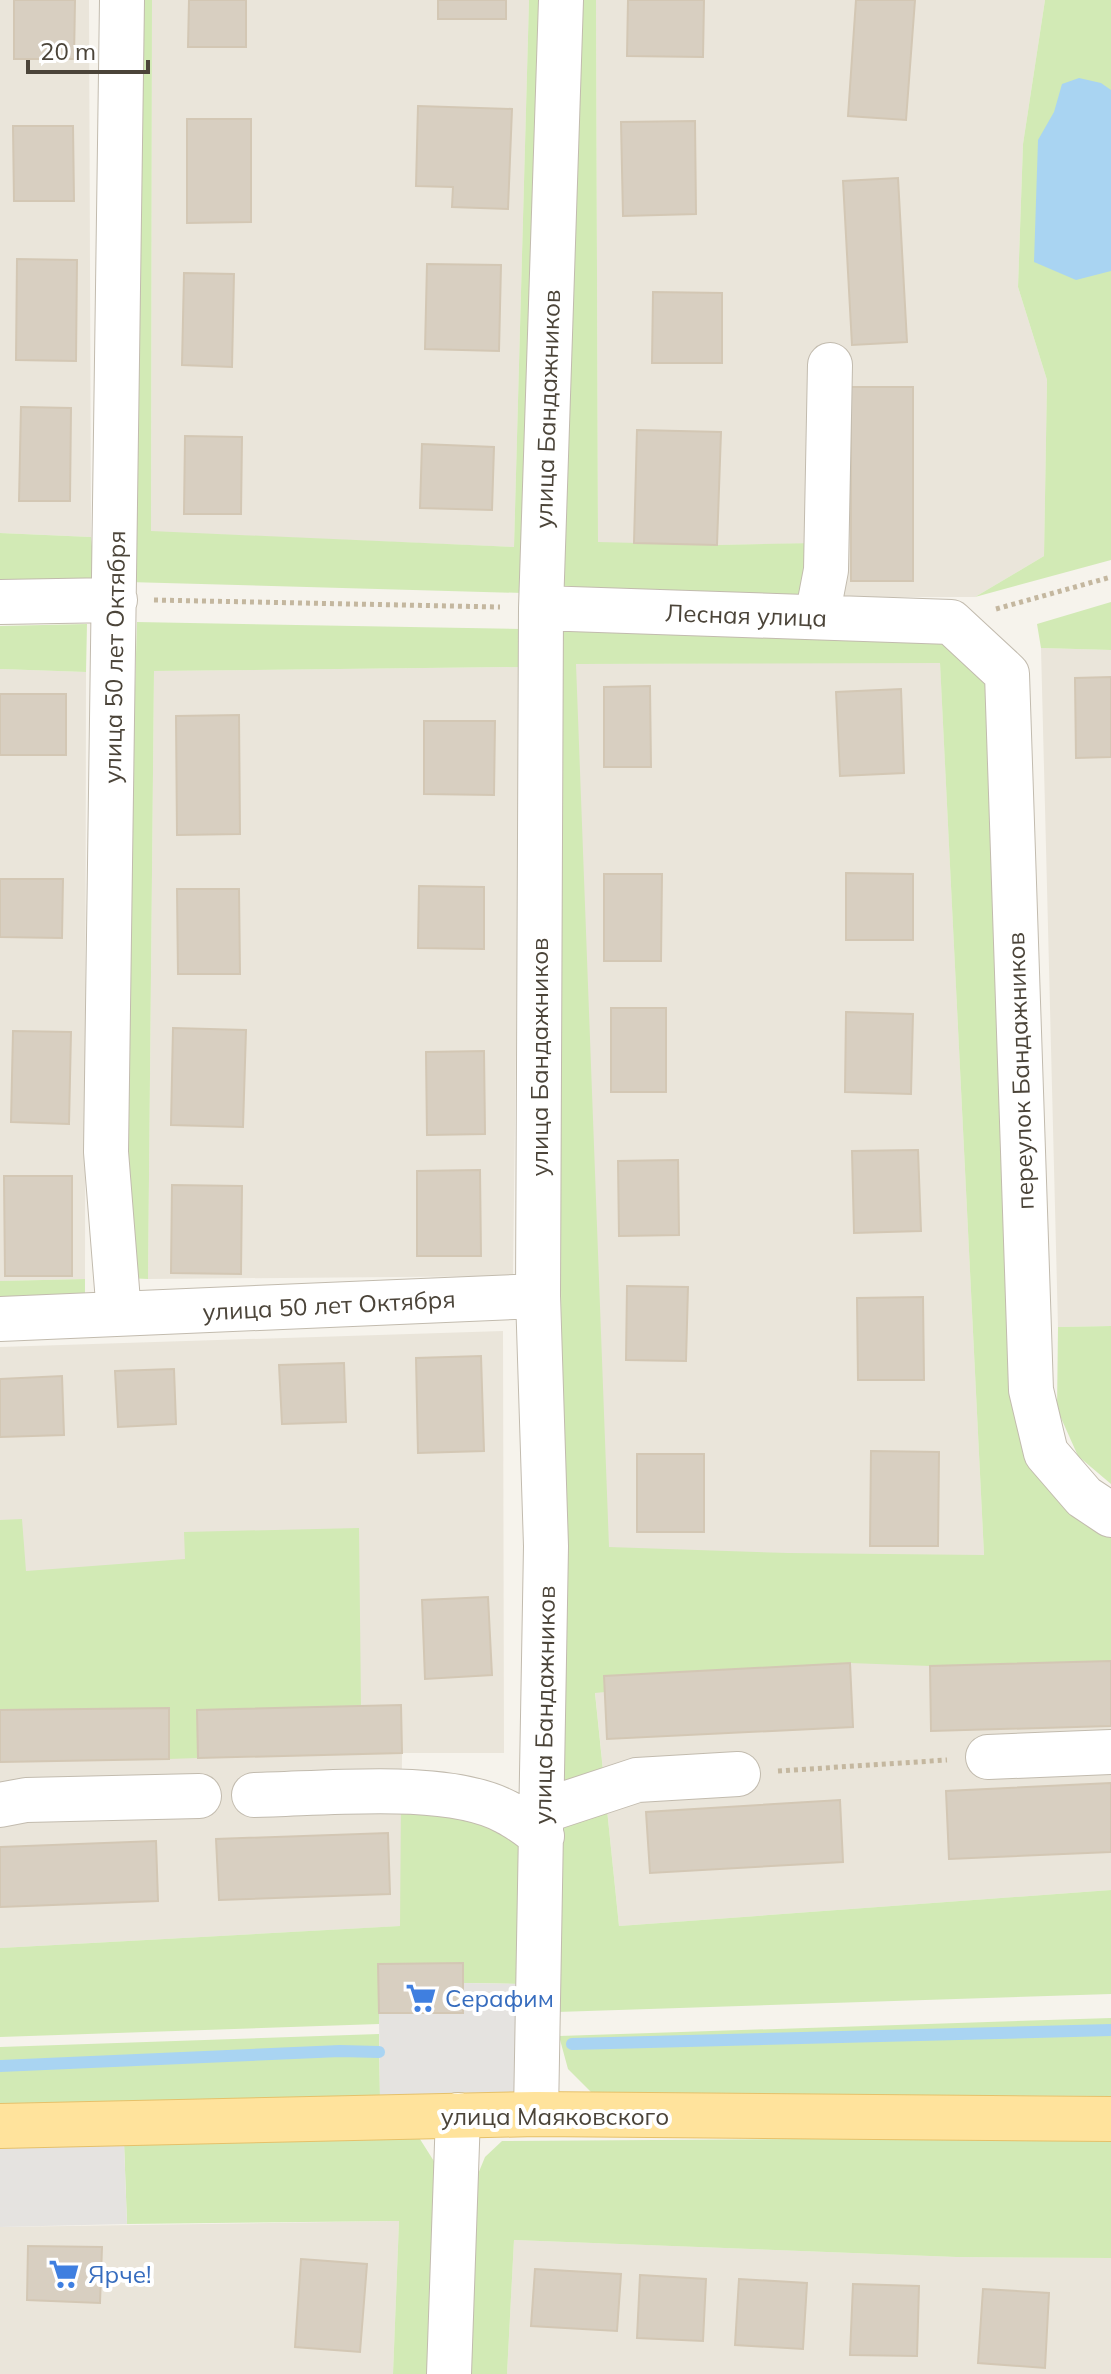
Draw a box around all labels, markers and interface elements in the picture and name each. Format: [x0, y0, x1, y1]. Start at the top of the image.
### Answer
scale bar [28, 24, 148, 74]
text: 20 m [40, 36, 96, 66]
street label: улица Бандажников [528, 289, 566, 529]
street label: улица 50 лет Октября [97, 530, 131, 784]
street label: Лесная улица [664, 597, 828, 633]
street label: переулок Бандажников [1000, 932, 1040, 1210]
street label: улица Бандажников [524, 938, 554, 1176]
street label: улица 50 лет Октября [202, 1283, 456, 1327]
street label: улица Бандажников [527, 1585, 561, 1825]
supermarket icon: Серафим [404, 1981, 438, 2015]
place label: Серафим [445, 1983, 554, 2013]
street label: улица Маяковского [441, 2101, 669, 2131]
supermarket icon: Ярче! [47, 2257, 81, 2291]
place label: Ярче! [88, 2259, 151, 2289]

